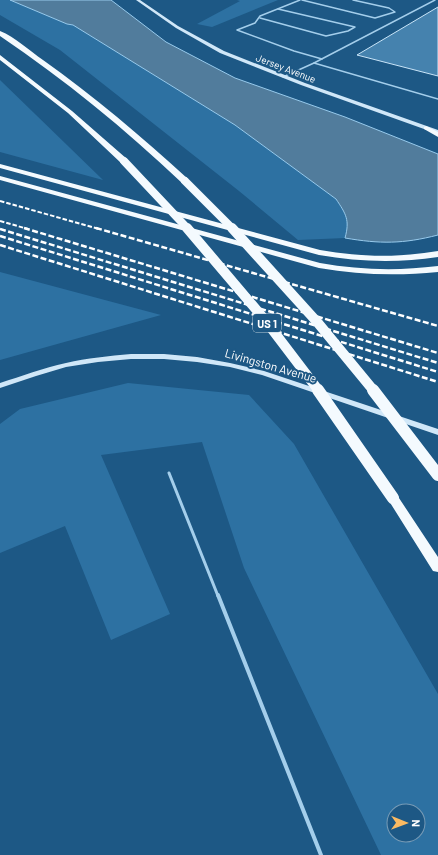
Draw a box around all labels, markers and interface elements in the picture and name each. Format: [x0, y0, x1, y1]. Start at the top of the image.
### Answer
street label: Jersey Avenue [254, 51, 318, 85]
road number: US 1 [253, 314, 281, 332]
street label: Livingston Avenue [223, 345, 319, 385]
north arrow [386, 803, 426, 843]
text: N [410, 819, 423, 827]

